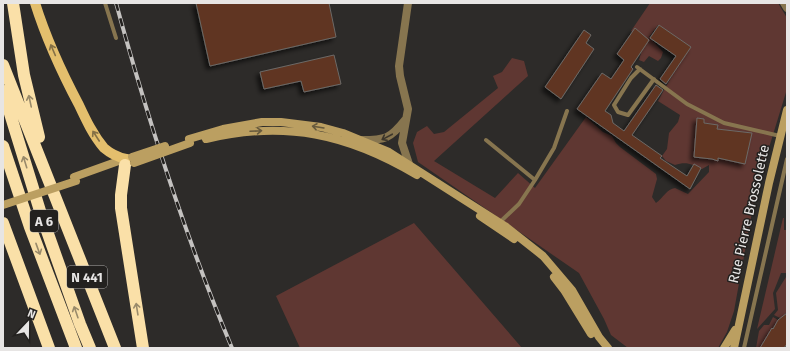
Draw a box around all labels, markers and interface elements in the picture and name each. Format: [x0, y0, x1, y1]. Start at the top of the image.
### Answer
one-way arrow [49, 44, 56, 56]
one-way arrow [26, 95, 34, 108]
one-way arrow [312, 123, 325, 131]
one-way arrow [249, 127, 262, 135]
one-way arrow [92, 131, 100, 142]
one-way arrow [381, 133, 393, 141]
street label: Rue Pierre Brossolette [725, 143, 773, 285]
one-way arrow [21, 156, 29, 168]
road number: A 6 [30, 210, 58, 232]
one-way arrow [34, 243, 42, 255]
road number: N 441 [67, 266, 107, 288]
north arrow [8, 303, 48, 343]
one-way arrow [133, 303, 141, 316]
one-way arrow [72, 305, 79, 318]
text: N [26, 307, 37, 322]

